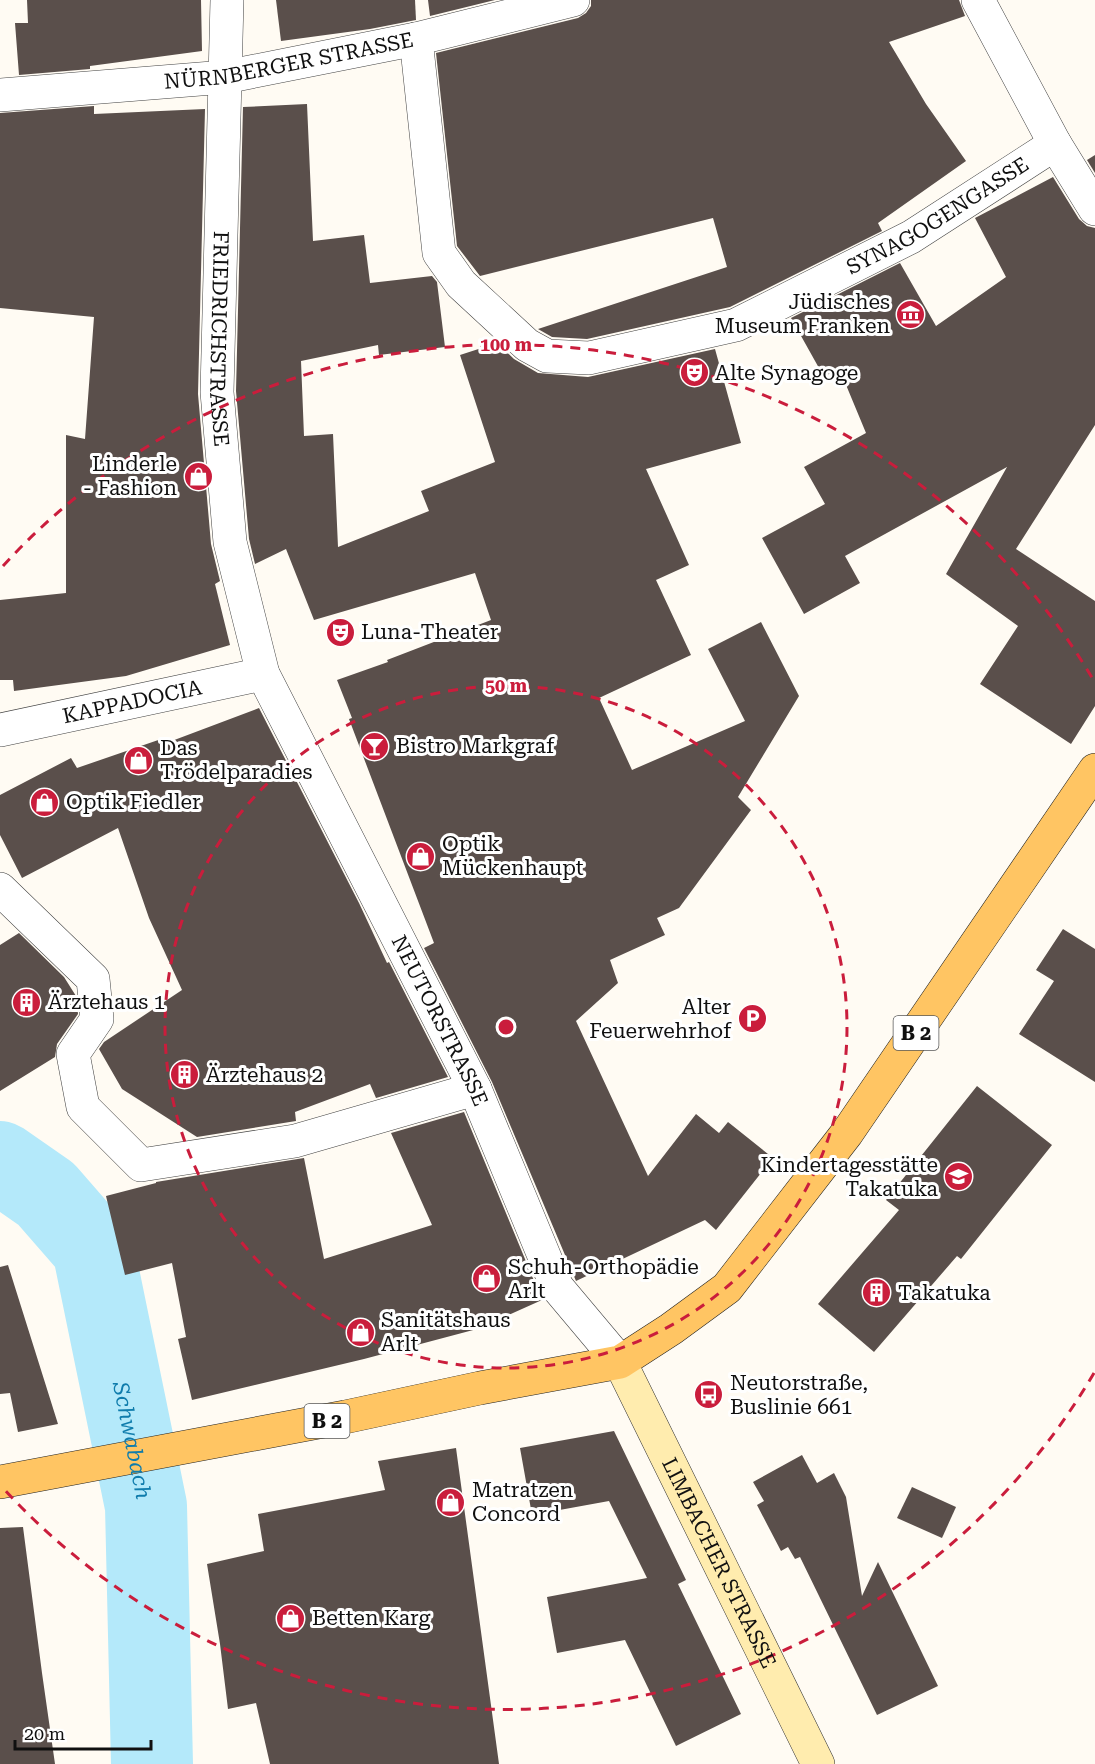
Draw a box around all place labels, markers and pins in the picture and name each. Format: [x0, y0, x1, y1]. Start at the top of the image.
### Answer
place label: Jüdisches Museum Franken [715, 290, 890, 338]
museum icon: Jüdisches Museum Franken [895, 298, 927, 330]
theatre icon: Alte Synagoge [678, 357, 710, 389]
place label: Alte Synagoge [715, 361, 858, 385]
place label: Linderle - Fashion [83, 452, 177, 500]
shop icon: Linderle - Fashion [182, 460, 214, 492]
theatre icon: Luna-Theater [324, 616, 356, 648]
place label: Luna-Theater [361, 620, 499, 644]
bar icon: Bistro Markgraf [359, 730, 391, 762]
place label: Bistro Markgraf [396, 734, 555, 758]
place label: Das Trödelparadies [160, 736, 313, 784]
shop icon: Das Trödelparadies [123, 744, 155, 776]
shop icon: Optik Fiedler [29, 786, 61, 818]
place label: Optik Fiedler [66, 790, 201, 814]
place label: Optik Mückenhaupt [442, 832, 584, 880]
shop icon: Optik Mückenhaupt [405, 840, 437, 872]
building icon: Ärztehaus 1 [11, 986, 43, 1018]
place label: Ärztehaus 1 [48, 990, 165, 1014]
place label: Alter Feuerwehrhof [589, 995, 732, 1043]
parking icon: Alter Feuerwehrhof [736, 1003, 768, 1035]
centre of rings [496, 1017, 516, 1037]
building icon: Ärztehaus 2 [169, 1059, 201, 1091]
place label: Ärztehaus 2 [206, 1063, 323, 1087]
place label: Kindertagesstätte Takatuka [761, 1153, 939, 1201]
school or university icon: Kindertagesstätte Takatuka [943, 1161, 975, 1193]
place label: Schuh-Orthopädie Arlt [508, 1255, 699, 1303]
shop icon: Schuh-Orthopädie Arlt [471, 1263, 503, 1295]
building icon: Takatuka [861, 1277, 893, 1309]
place label: Takatuka [898, 1281, 991, 1305]
place label: Sanitätshaus Arlt [381, 1308, 510, 1356]
shop icon: Sanitätshaus Arlt [344, 1316, 376, 1348]
place label: Neutorstraße, Buslinie 661 [730, 1371, 868, 1419]
bus stop icon: Neutorstraße, Buslinie 661 [693, 1379, 725, 1411]
place label: Matratzen Concord [472, 1478, 574, 1526]
shop icon: Matratzen Concord [435, 1486, 467, 1518]
shop icon: Betten Karg [275, 1602, 307, 1634]
place label: Betten Karg [312, 1606, 430, 1630]

